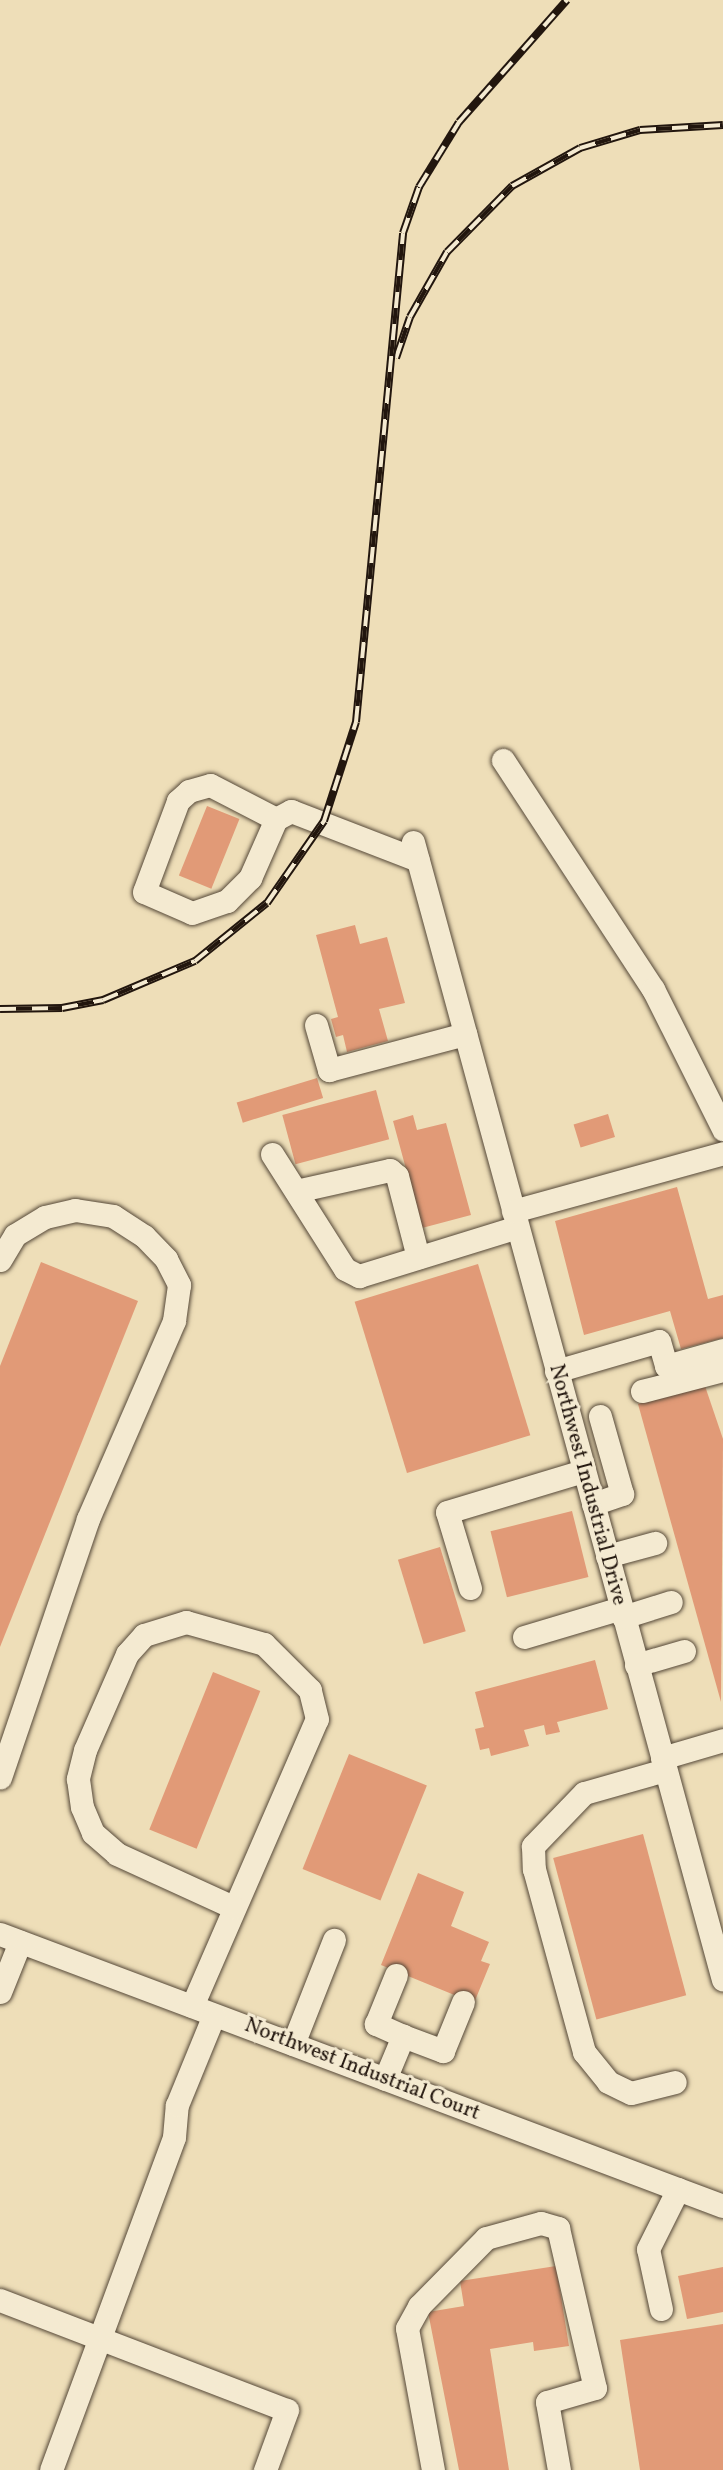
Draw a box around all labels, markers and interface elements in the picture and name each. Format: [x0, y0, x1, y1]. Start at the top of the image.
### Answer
street label: Northwest Industrial Drive [543, 1362, 631, 1608]
street label: Northwest Industrial Court [241, 2013, 483, 2127]

